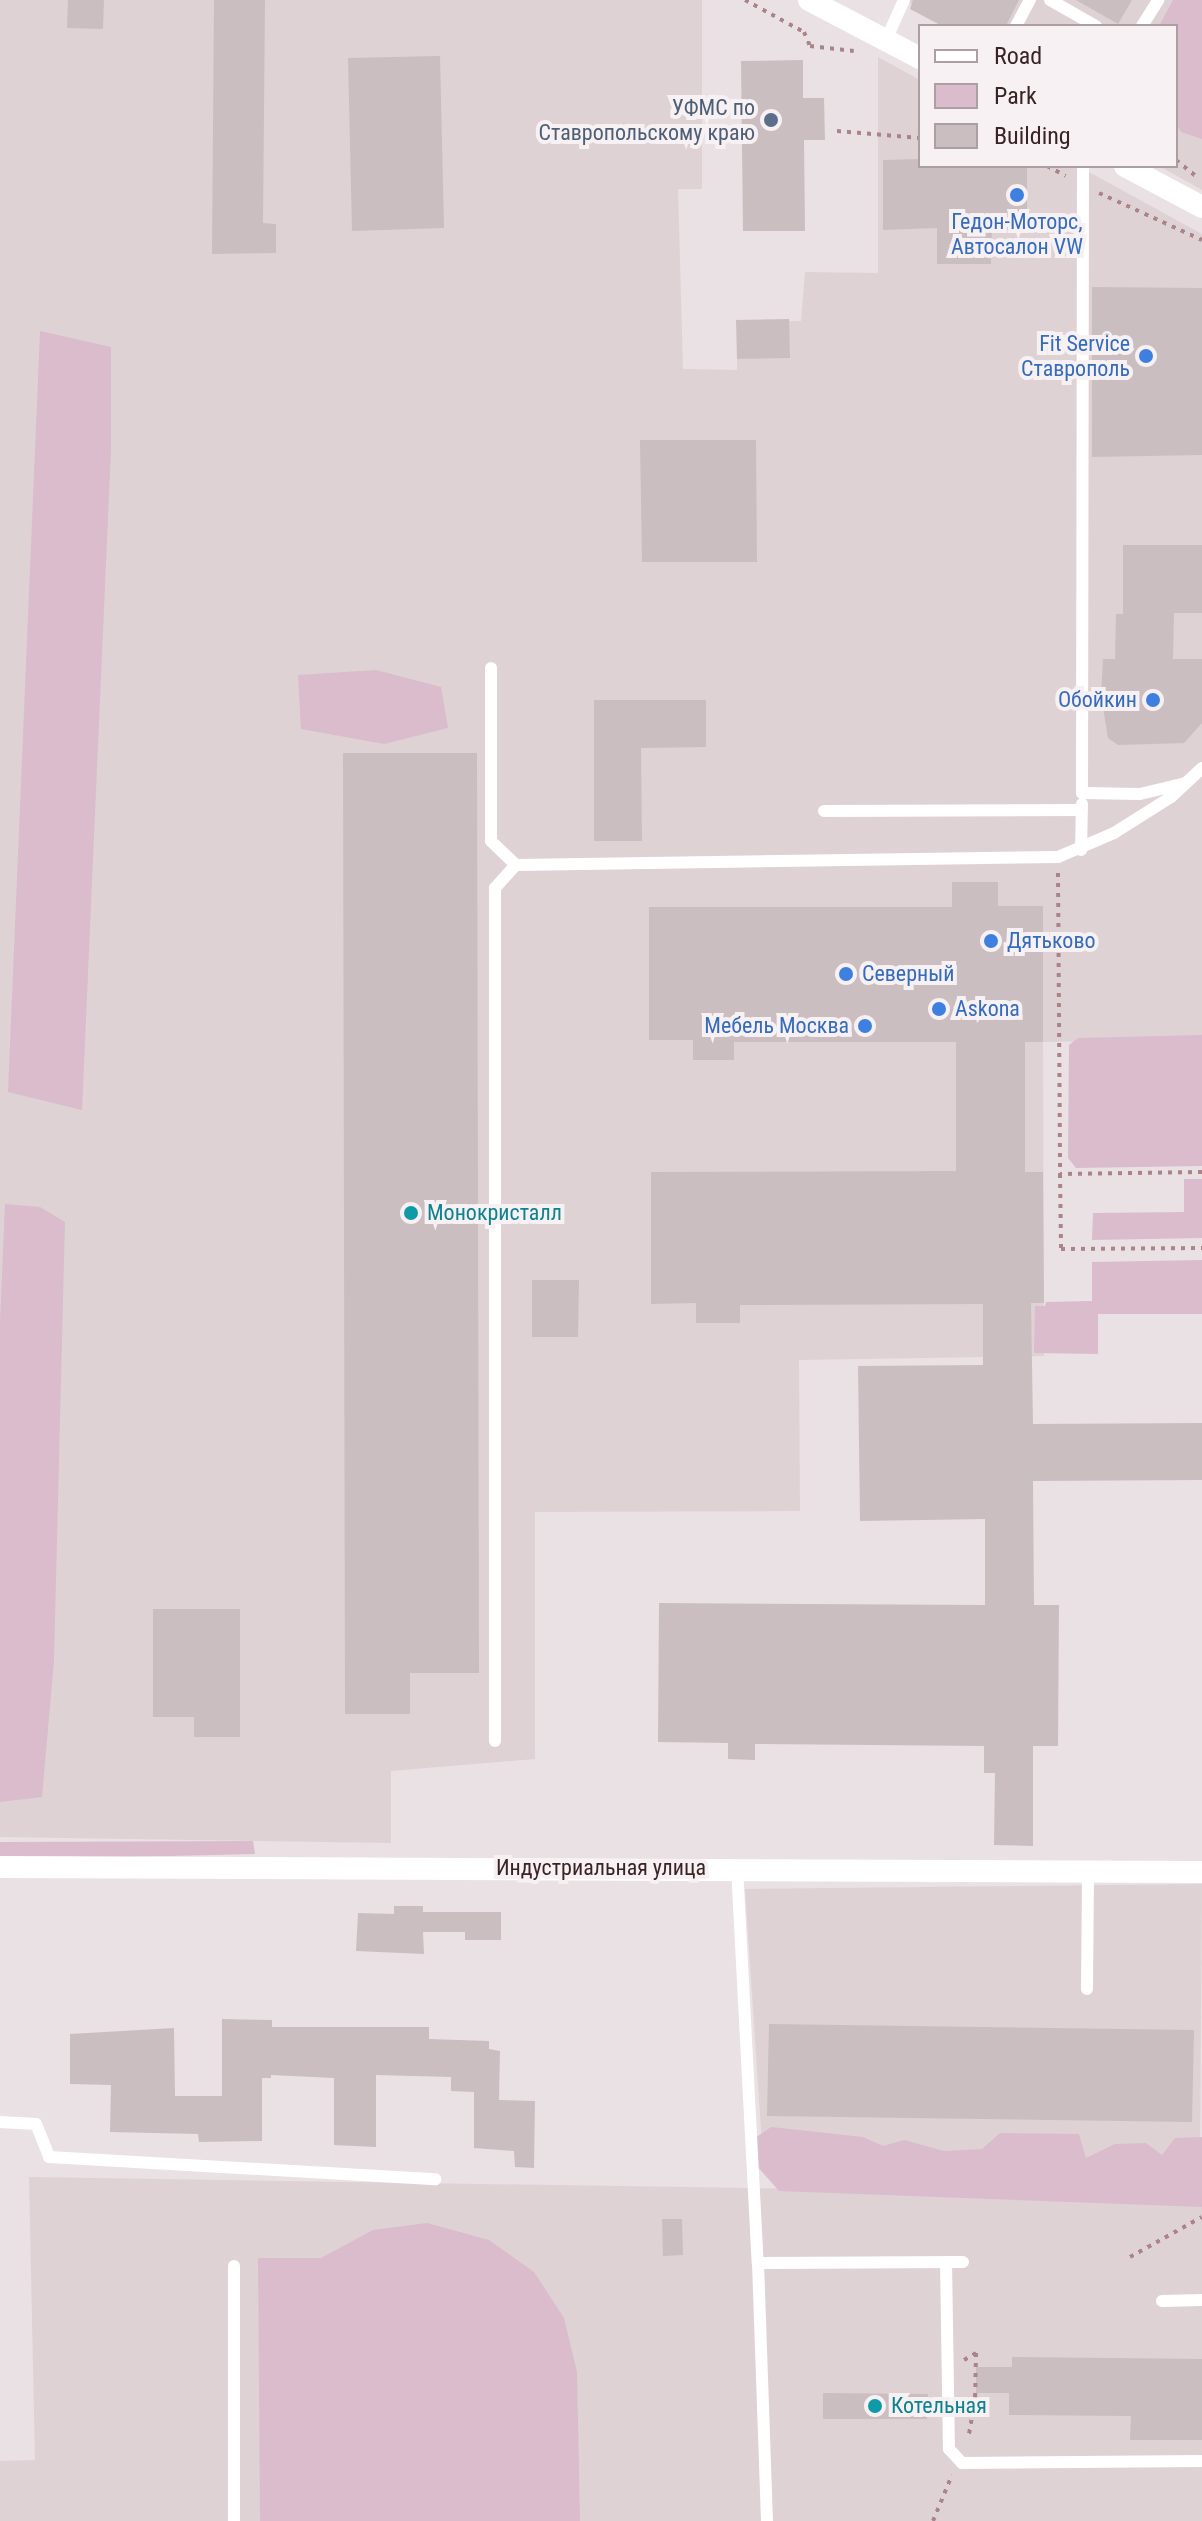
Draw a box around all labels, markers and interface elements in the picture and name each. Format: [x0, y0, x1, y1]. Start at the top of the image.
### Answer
legend [918, 24, 1178, 168]
text: Road [994, 42, 1042, 70]
text: Park [994, 82, 1037, 110]
place label: УФМС по Ставропольскому краю [539, 94, 755, 146]
marker: УФМС по Ставропольскому краю [762, 111, 780, 129]
text: Building [994, 122, 1071, 150]
marker: Гедон-Моторс, Автосалон VW [1008, 186, 1026, 204]
place label: Гедон-Моторс, Автосалон VW [951, 208, 1083, 260]
place label: Fit Service Ставрополь [1021, 330, 1130, 382]
marker: Fit Service Ставрополь [1137, 347, 1155, 365]
place label: Обойкин [1058, 687, 1137, 713]
marker: Обойкин [1144, 691, 1162, 709]
place label: Дятьково [1007, 928, 1096, 954]
marker: Дятьково [982, 932, 1000, 950]
place label: Северный [862, 961, 954, 987]
marker: Северный [837, 965, 855, 983]
place label: Askona [955, 996, 1020, 1022]
marker: Askona [930, 1000, 948, 1018]
place label: Мебель Москва [704, 1013, 849, 1039]
marker: Мебель Москва [856, 1017, 874, 1035]
place label: Монокристалл [427, 1200, 562, 1226]
marker: Монокристалл [402, 1204, 420, 1222]
street label: Индустриальная улица [496, 1855, 706, 1881]
place label: Котельная [891, 2393, 987, 2419]
marker: Котельная [866, 2397, 884, 2415]

